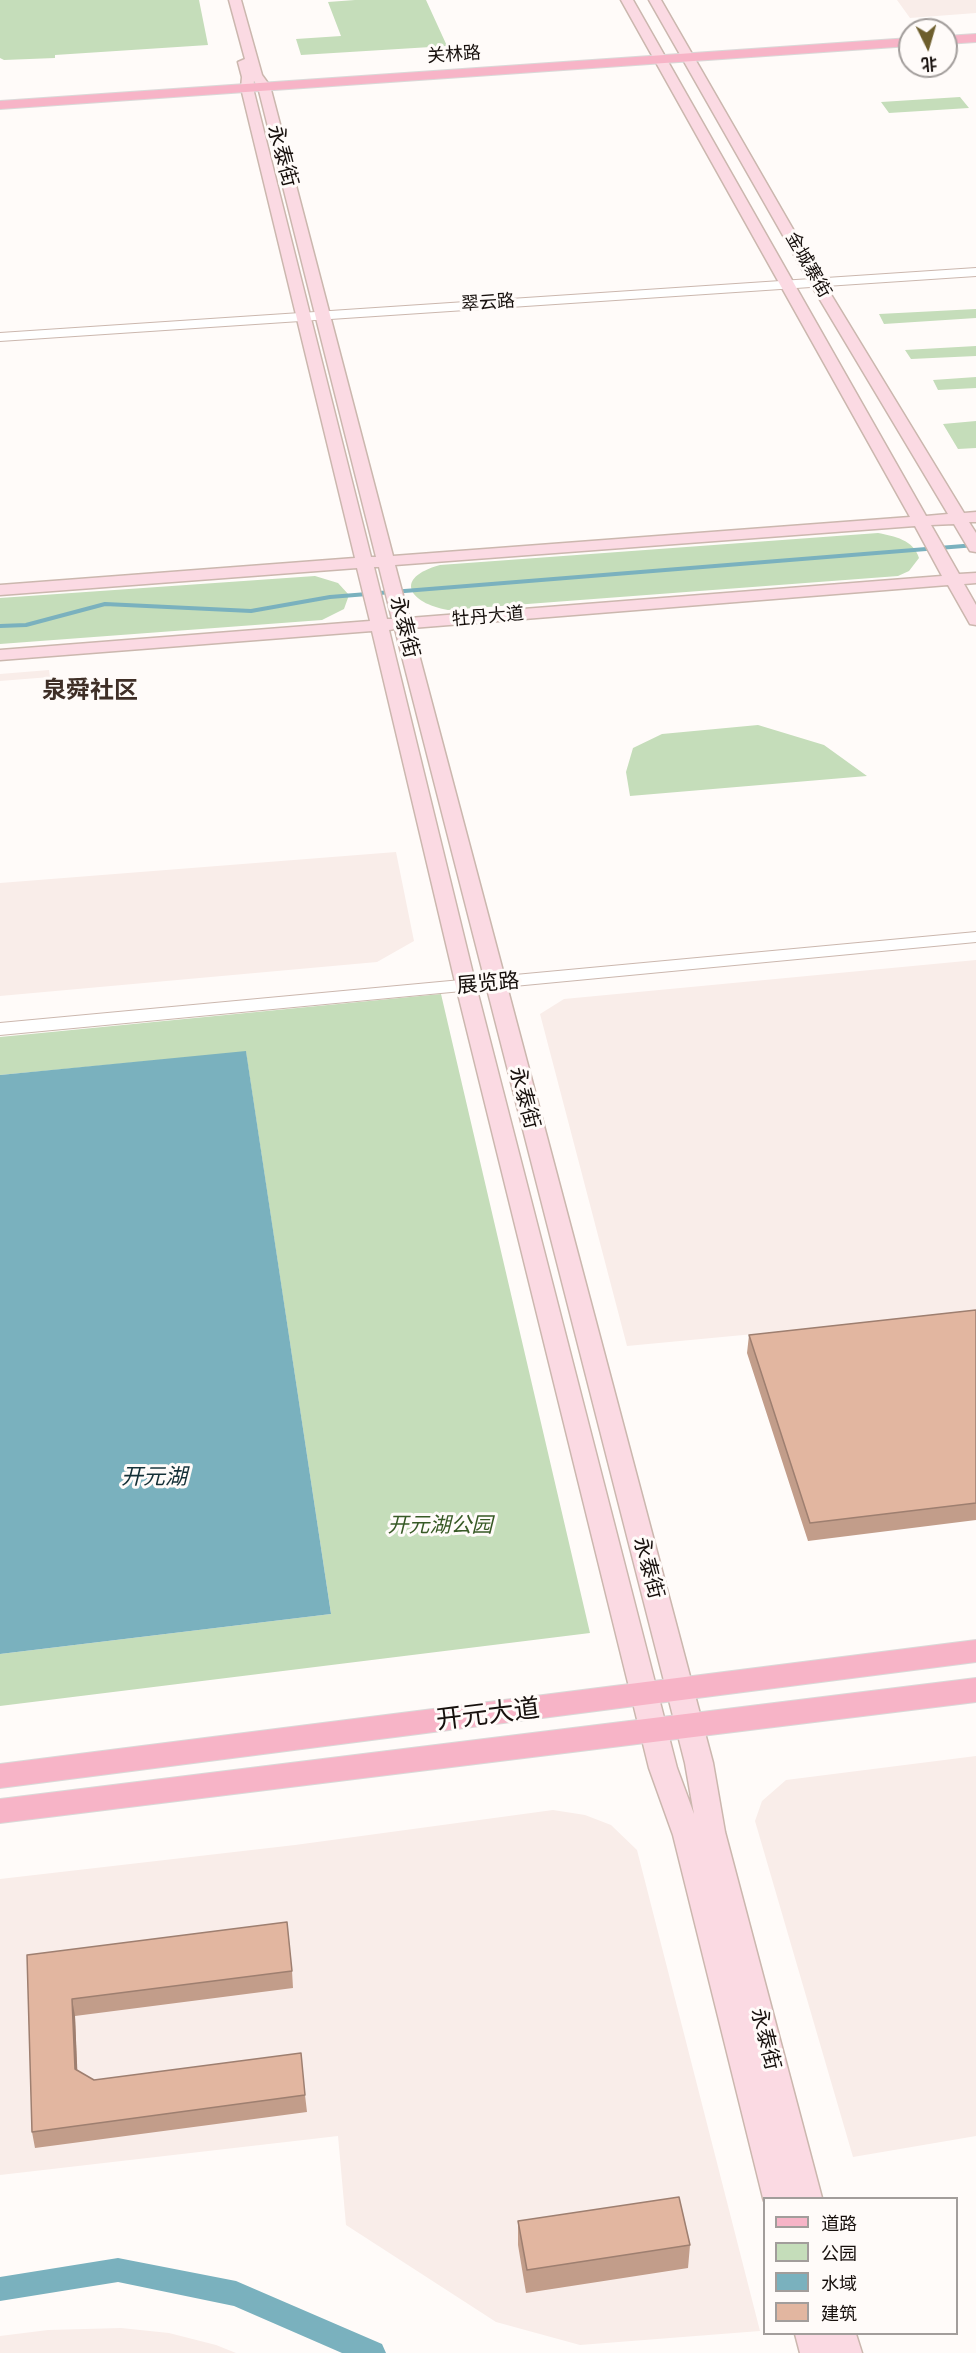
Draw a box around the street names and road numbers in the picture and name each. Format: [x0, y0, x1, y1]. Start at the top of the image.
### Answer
street label: 关林路 [426, 42, 482, 68]
street label: 永泰街 [262, 122, 302, 190]
street label: 金城寨街 [781, 228, 835, 302]
street label: 翠云路 [460, 290, 516, 316]
street label: 永泰街 [384, 593, 424, 661]
street label: 牡丹大道 [451, 603, 525, 631]
street label: 展览路 [456, 969, 520, 999]
street label: 永泰街 [504, 1064, 544, 1132]
street label: 永泰街 [628, 1534, 668, 1602]
street label: 开元大道 [434, 1693, 542, 1737]
street label: 永泰街 [745, 2005, 785, 2073]

